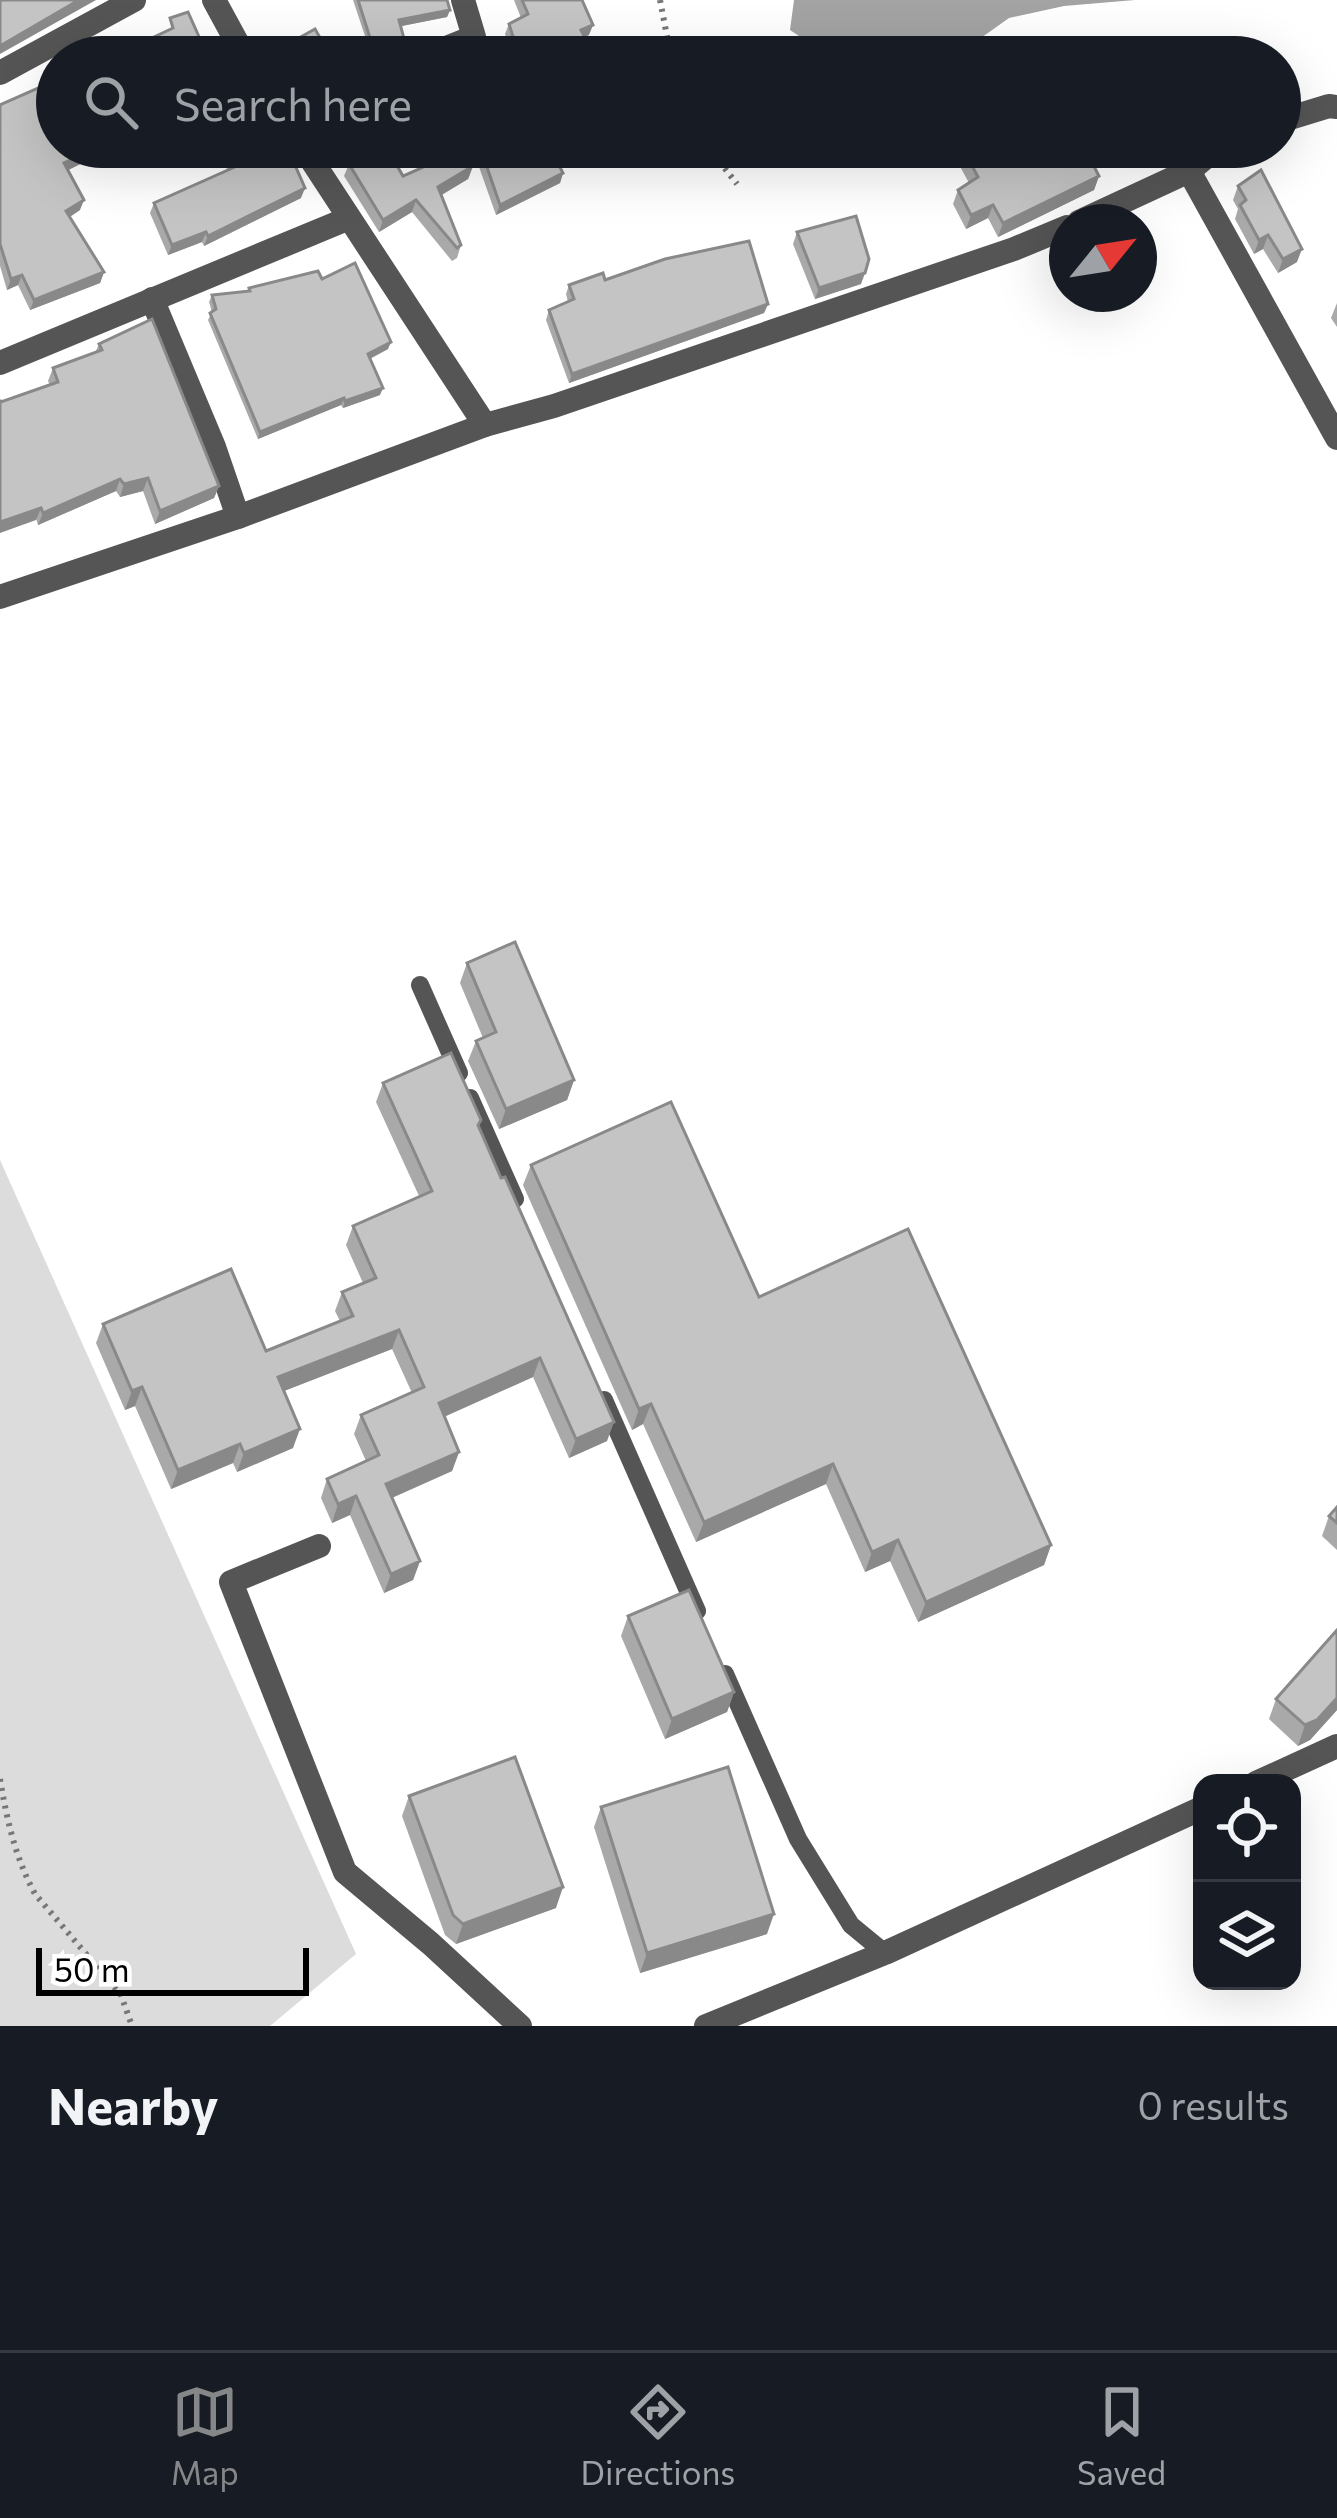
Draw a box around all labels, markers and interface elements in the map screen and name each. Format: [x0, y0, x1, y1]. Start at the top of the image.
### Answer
search box [36, 36, 1301, 168]
icon: search [78, 69, 144, 135]
text: Search here [174, 75, 412, 130]
north arrow [1049, 204, 1157, 312]
map controls [1193, 1774, 1301, 1990]
button: locate [1193, 1774, 1301, 1882]
button: layers [1193, 1882, 1301, 1990]
scale bar [36, 1942, 309, 1995]
text: 50 m [54, 1948, 130, 1989]
text: Nearby [48, 2073, 218, 2136]
text: 0 results [1137, 2080, 1289, 2128]
tab: Map [171, 2379, 239, 2492]
tab: Directions [581, 2379, 735, 2492]
tab: Saved [1077, 2379, 1166, 2492]

